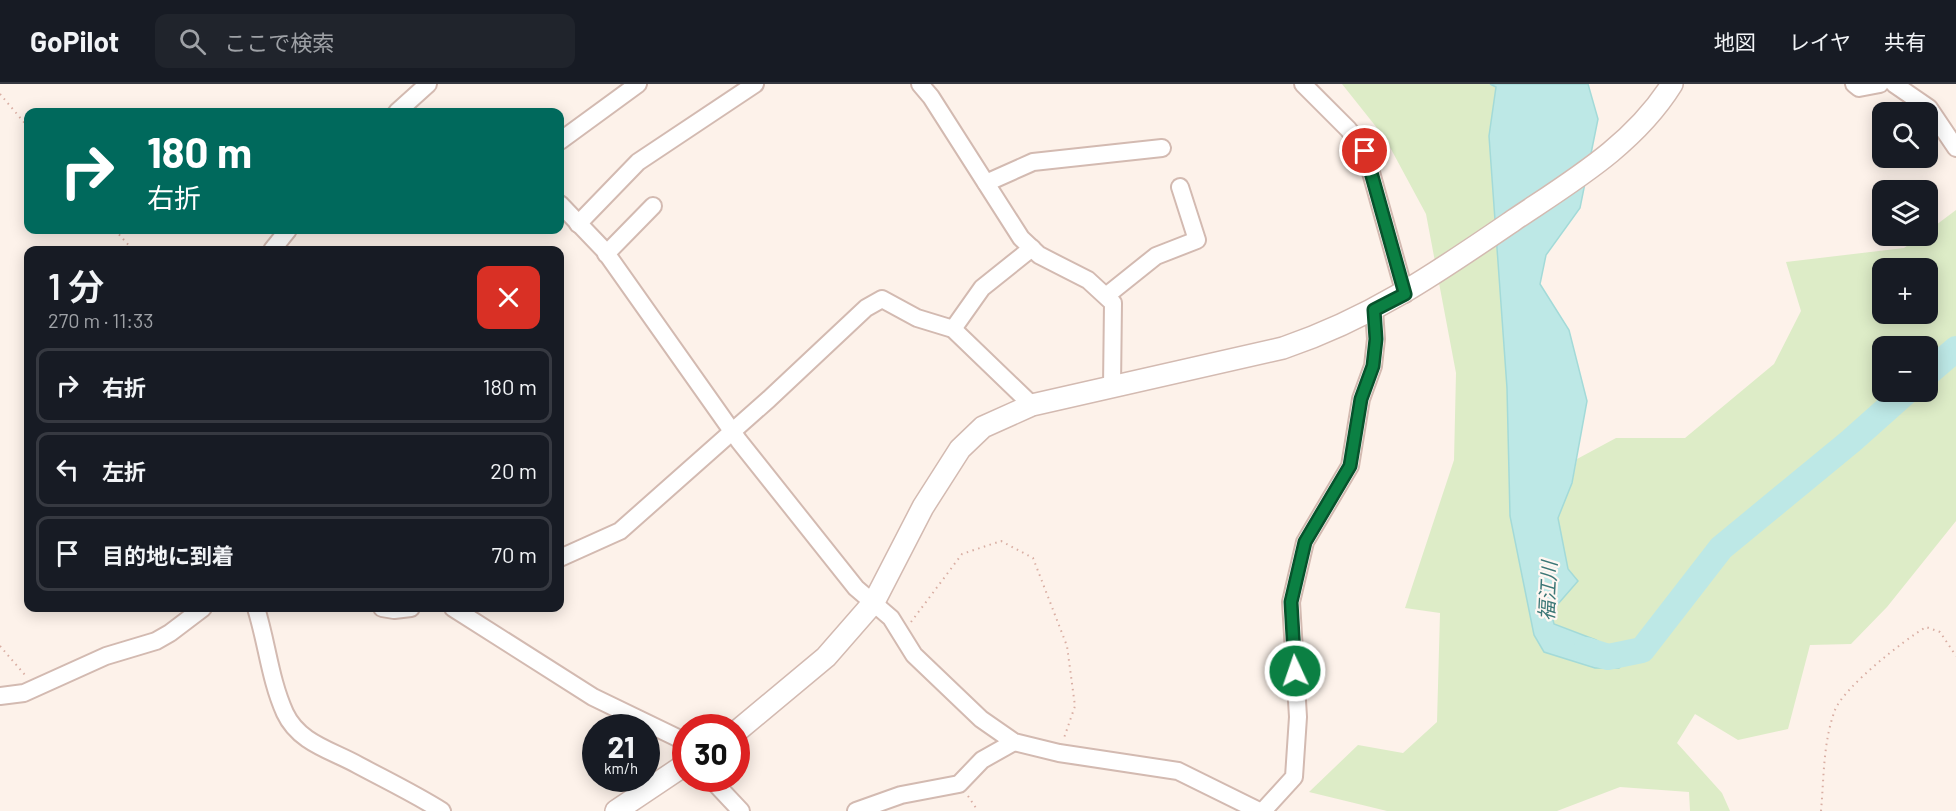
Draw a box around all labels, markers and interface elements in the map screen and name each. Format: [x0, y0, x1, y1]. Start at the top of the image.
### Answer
search box [155, 14, 575, 68]
text: GoPilot [30, 24, 119, 58]
icon: search [176, 25, 209, 58]
text: ここで検索 [224, 29, 334, 55]
text: 地図 [1714, 29, 1756, 54]
text: レイヤ [1789, 29, 1851, 54]
text: 共有 [1884, 29, 1926, 54]
map controls [1872, 102, 1938, 402]
button: search [1872, 102, 1938, 168]
pin [1339, 125, 1390, 176]
text: 180 m [147, 126, 252, 176]
icon: right [48, 132, 126, 210]
icon: arrive [1348, 134, 1381, 167]
button: layers [1872, 180, 1938, 246]
text: 右折 [147, 181, 201, 213]
button: + [1872, 258, 1938, 324]
text: 1 分 [48, 264, 104, 307]
button: close [477, 266, 540, 329]
text: 270 m · 11:33 [48, 308, 154, 332]
button: − [1872, 336, 1938, 402]
icon: right [51, 369, 84, 402]
text: 180 m [483, 373, 537, 399]
text: 右折 [102, 374, 146, 400]
icon: left [51, 453, 84, 486]
text: 20 m [490, 457, 537, 483]
text: 左折 [102, 458, 146, 484]
icon: arrive [51, 537, 84, 570]
text: 70 m [492, 541, 537, 567]
text: 目的地に到着 [102, 542, 234, 568]
water label: 福江川 [1533, 558, 1561, 622]
position arrow [1263, 639, 1327, 703]
speed limit sign: 30 [672, 714, 750, 792]
text: 21 [607, 728, 635, 764]
text: km/h [604, 759, 638, 777]

